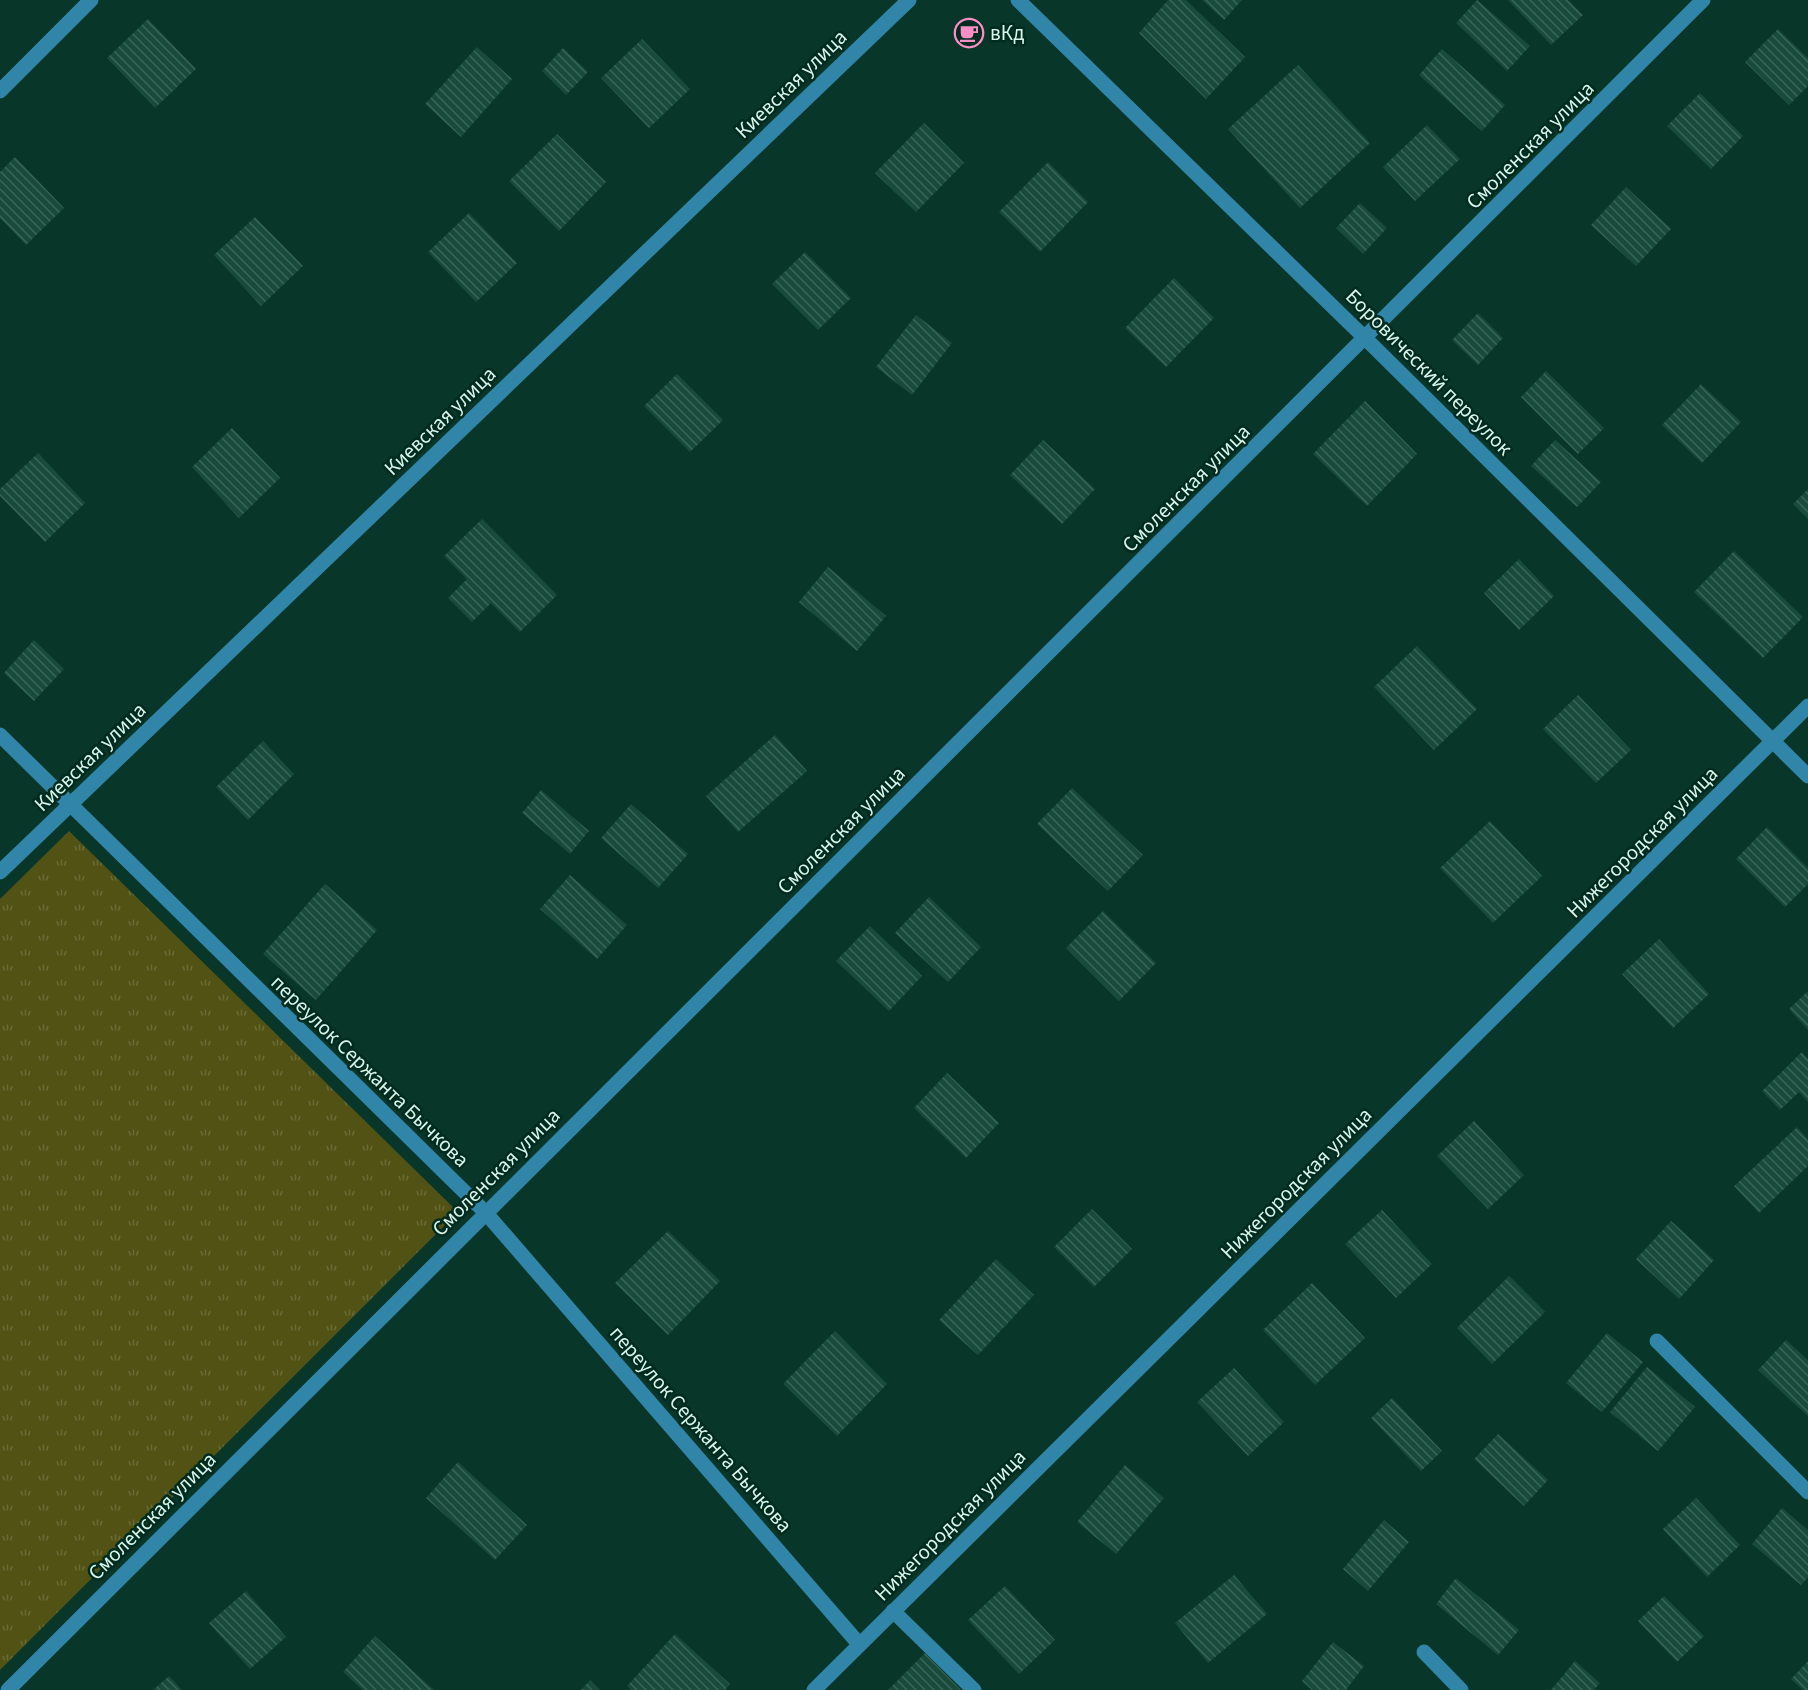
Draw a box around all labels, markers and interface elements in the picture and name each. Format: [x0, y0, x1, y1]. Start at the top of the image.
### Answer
cafe icon: вКд [953, 17, 985, 49]
place label: вКд [990, 18, 1024, 48]
street label: Киевская улица [728, 23, 854, 145]
street label: Смоленская улица [1459, 74, 1601, 216]
street label: Боровический переулок [1339, 282, 1520, 463]
street label: Киевская улица [377, 360, 503, 482]
street label: Смоленская улица [1115, 417, 1257, 559]
street label: Киевская улица [27, 696, 153, 818]
street label: Смоленская улица [770, 759, 912, 901]
street label: Нижегородская улица [1559, 759, 1725, 925]
street label: переулок Сержанта Бычкова [264, 968, 476, 1174]
street label: Нижегородская улица [1213, 1100, 1379, 1266]
street label: Смоленская улица [425, 1101, 567, 1243]
street label: переулок Сержанта Бычкова [603, 1319, 799, 1539]
street label: Нижегородская улица [867, 1442, 1033, 1608]
street label: Смоленская улица [81, 1445, 223, 1587]

